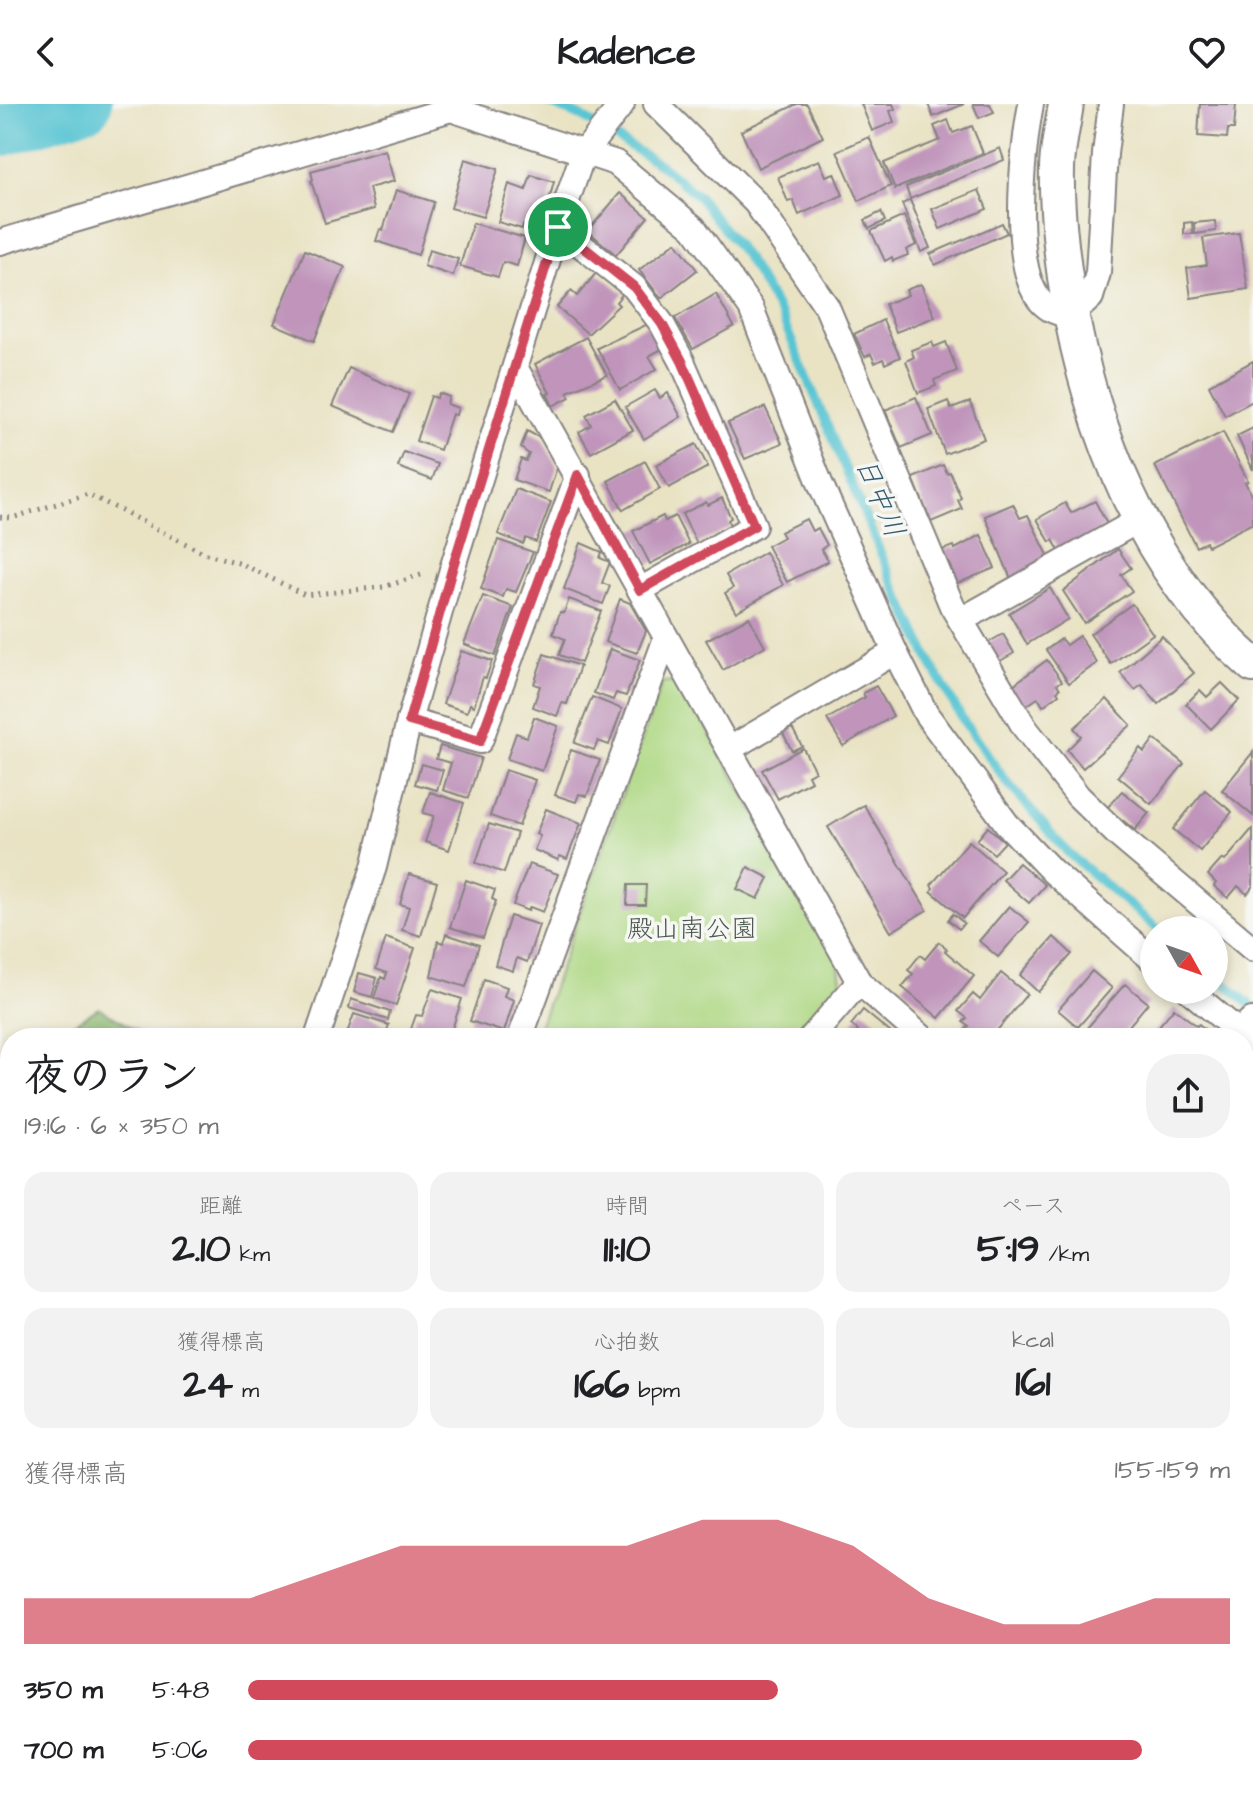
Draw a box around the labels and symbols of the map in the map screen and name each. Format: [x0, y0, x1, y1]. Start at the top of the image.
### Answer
pin [524, 193, 592, 261]
water label: 日中川 [845, 451, 914, 544]
park label: 殿山南公園 [627, 911, 757, 947]
north arrow [1140, 916, 1228, 1004]

